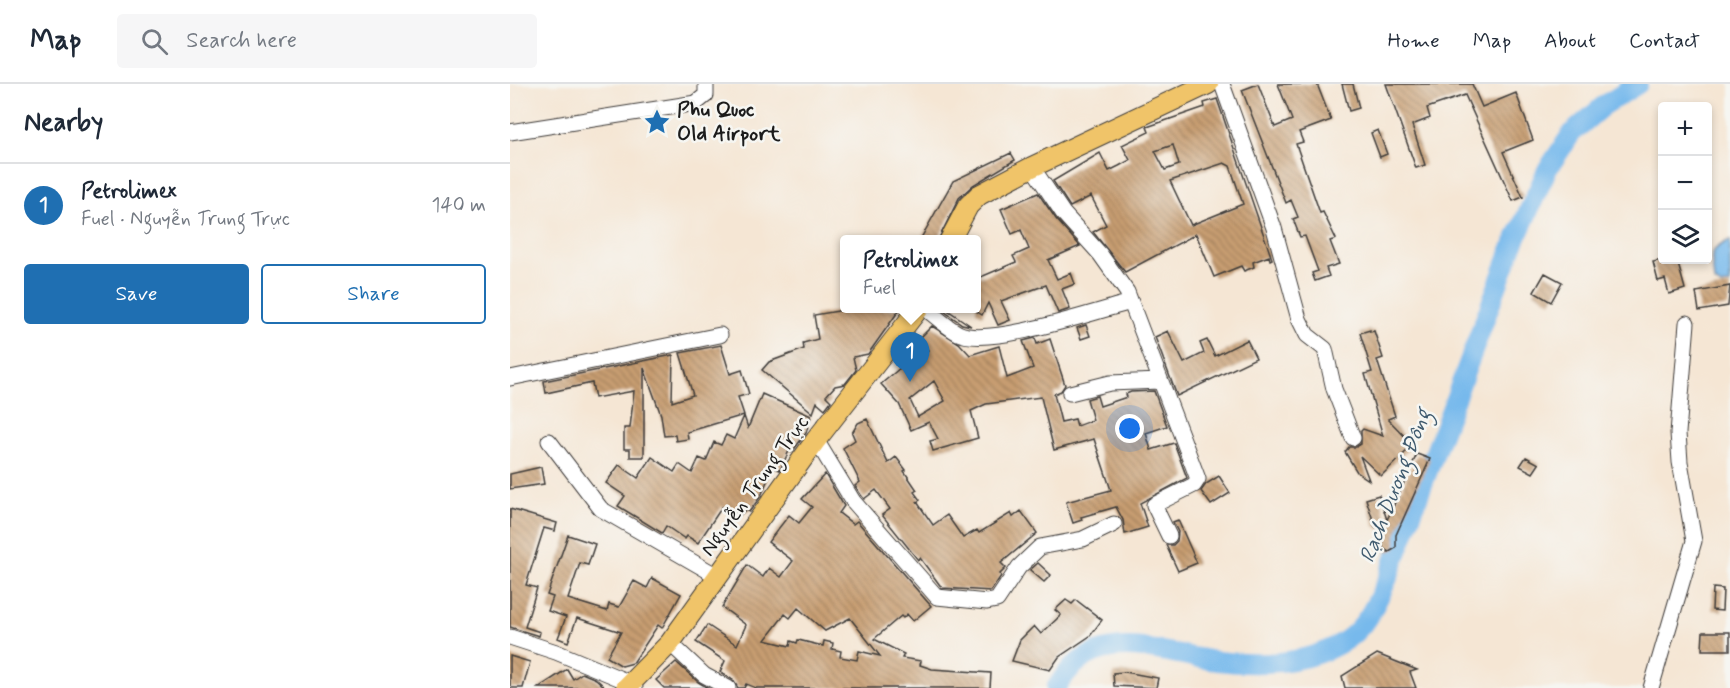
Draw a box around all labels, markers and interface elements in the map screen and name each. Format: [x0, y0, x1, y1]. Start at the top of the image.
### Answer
search box [117, 14, 537, 68]
text: Map [30, 23, 81, 60]
icon: search [138, 25, 171, 58]
text: Search here [186, 27, 297, 55]
text: Home [1388, 27, 1440, 55]
text: Map [1473, 27, 1511, 55]
text: About [1544, 27, 1596, 55]
text: Contact [1629, 27, 1700, 55]
place label: Phu Quoc Old Airport [677, 96, 781, 148]
map controls [1658, 102, 1712, 264]
button: + [1658, 102, 1712, 156]
text: Nearby [24, 106, 103, 140]
place icon: Phu Quoc Old Airport [642, 107, 672, 137]
button: − [1658, 156, 1712, 210]
text: Petrolimex [81, 178, 177, 206]
text: 1 [39, 192, 48, 219]
text: 140 m [432, 192, 486, 219]
text: Fuel · Nguyễn Trung Trực [81, 206, 290, 233]
button: layers [1658, 210, 1712, 264]
popup [840, 235, 981, 313]
text: Petrolimex [863, 247, 958, 275]
button: Save [24, 264, 249, 324]
button: Share [261, 264, 486, 324]
text: Fuel [863, 275, 896, 302]
pin: 1 [890, 332, 930, 382]
water label: Rạch Dương Đông [1354, 403, 1442, 568]
street label: Nguyễn Trung Trực [694, 410, 817, 563]
your location [1115, 414, 1144, 443]

